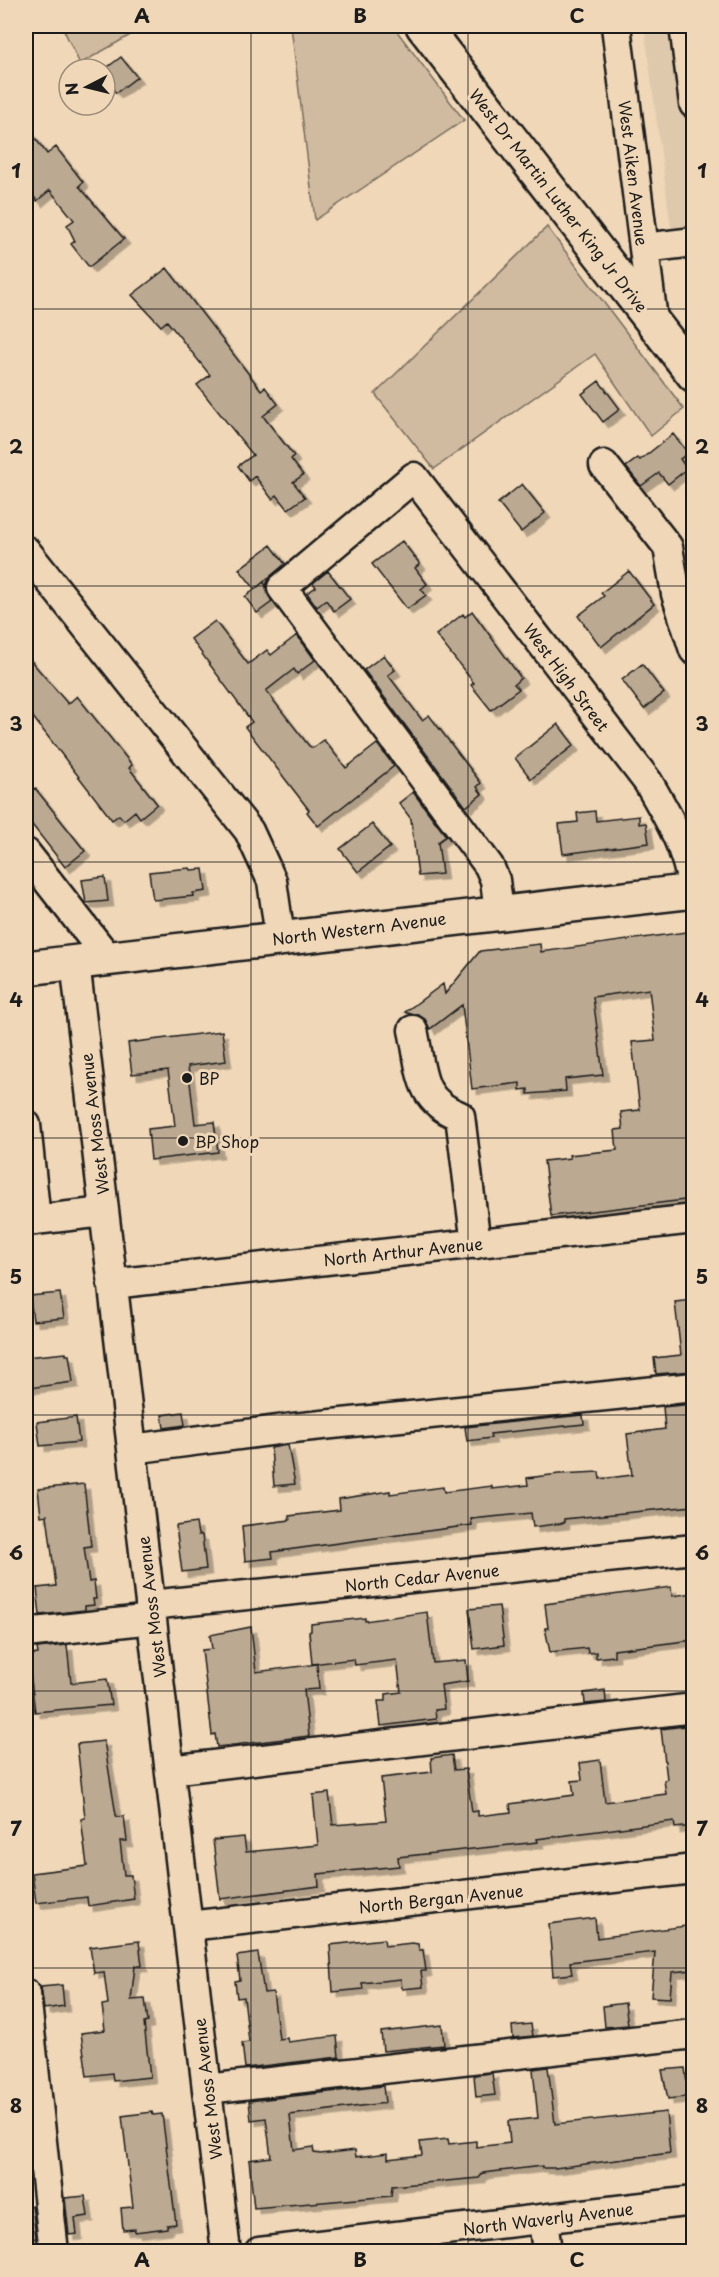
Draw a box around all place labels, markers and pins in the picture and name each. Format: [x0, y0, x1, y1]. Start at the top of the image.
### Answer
place label: BP [199, 1066, 220, 1090]
marker: BP [180, 1071, 194, 1085]
place label: BP Shop [195, 1129, 259, 1153]
marker: BP Shop [176, 1134, 190, 1148]

